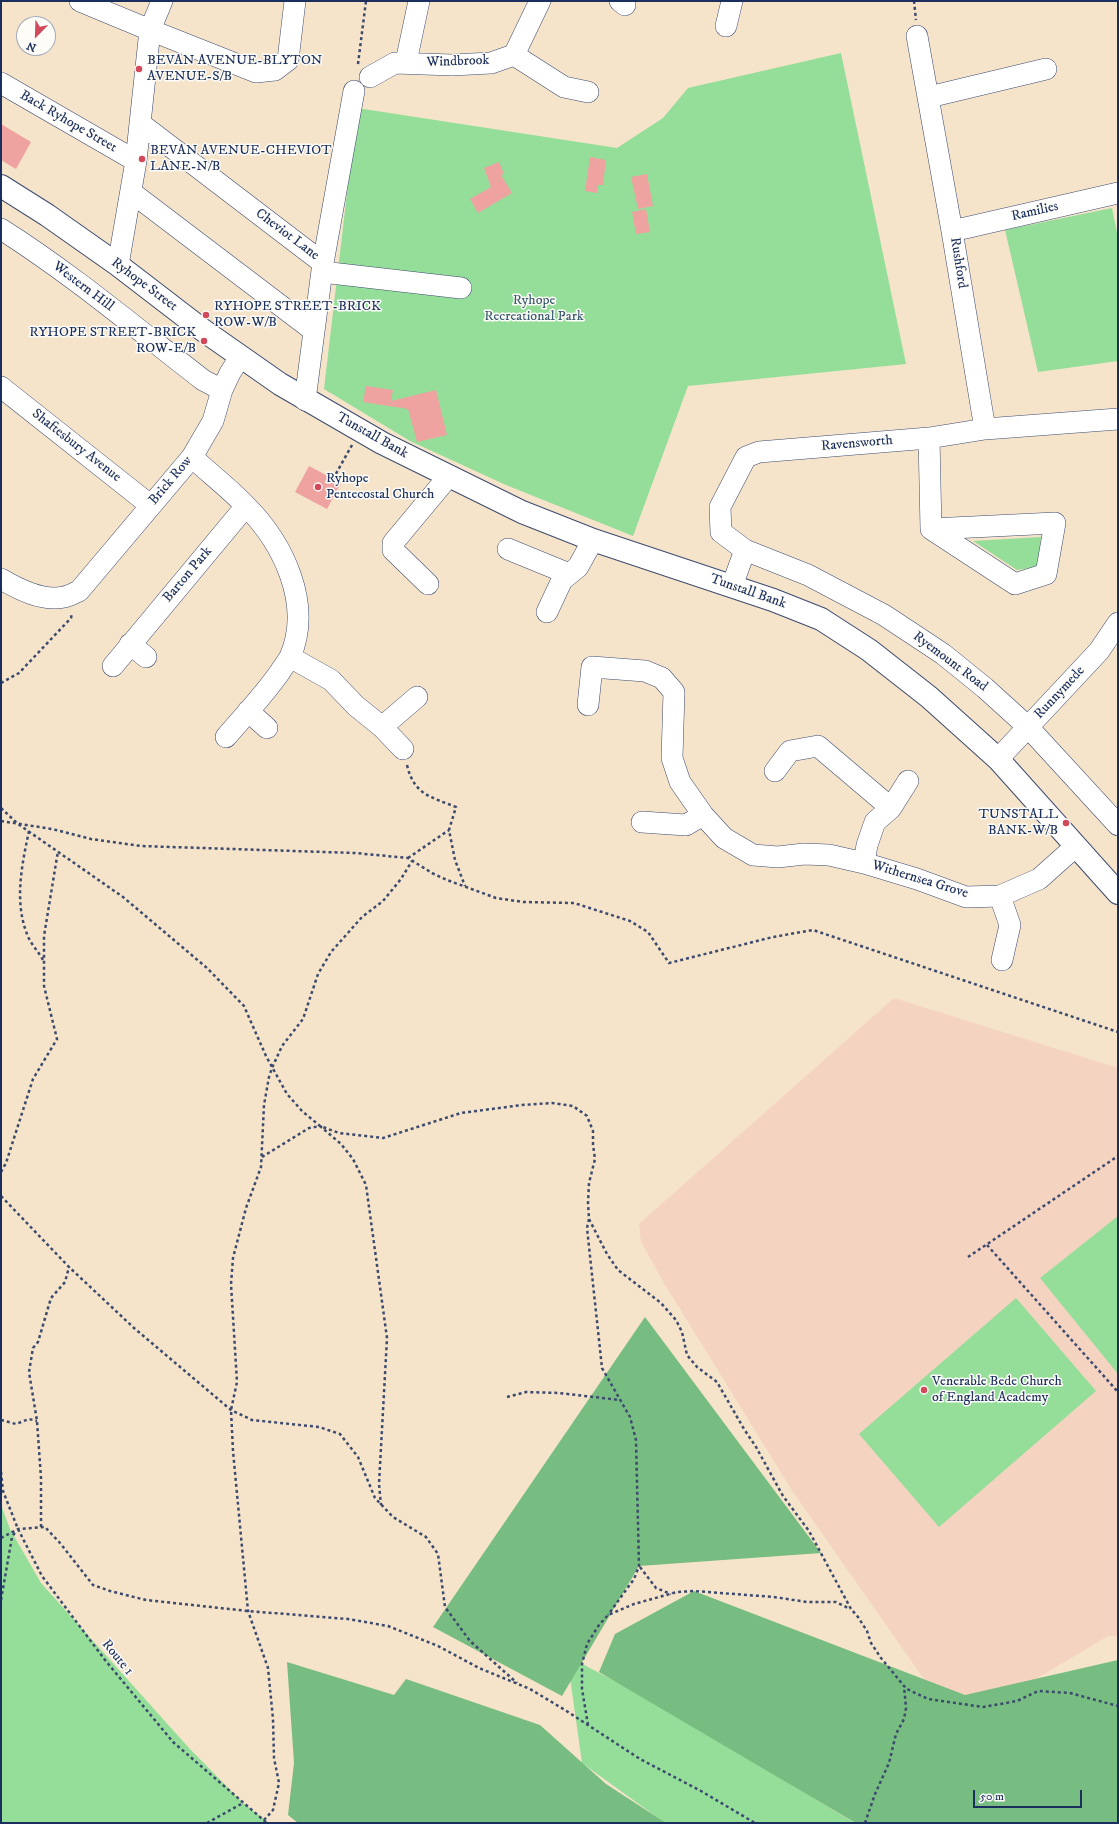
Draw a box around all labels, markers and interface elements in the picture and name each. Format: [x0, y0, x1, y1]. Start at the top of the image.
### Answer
north arrow [16, 16, 56, 56]
text: N [25, 38, 39, 54]
place label: BEVAN AVENUE-BLYTON AVENUE-S/B [147, 53, 322, 86]
street label: Windbrook [426, 53, 490, 71]
marker: BEVAN AVENUE-BLYTON AVENUE-S/B [134, 64, 144, 74]
street label: Back Ryhope Street [16, 87, 120, 157]
place label: BEVAN AVENUE-CHEVIOT LANE-N/B [150, 143, 332, 176]
marker: BEVAN AVENUE-CHEVIOT LANE-N/B [137, 154, 147, 164]
street label: Ramilies [1010, 198, 1060, 226]
street label: Cheviot Lane [252, 206, 322, 264]
street label: Rushford [946, 236, 970, 290]
street label: Ryhope Street [108, 255, 180, 315]
street label: Western Hill [49, 259, 117, 315]
park label: Ryhope Recreational Park [484, 293, 584, 326]
place label: RYHOPE STREET-BRICK ROW-W/B [214, 299, 381, 332]
marker: RYHOPE STREET-BRICK ROW-W/B [201, 310, 211, 320]
place label: RYHOPE STREET-BRICK ROW-E/B [29, 325, 196, 358]
marker: RYHOPE STREET-BRICK ROW-E/B [199, 336, 209, 346]
street label: Shaftesbury Avenue [28, 406, 124, 486]
street label: Tunstall Bank [333, 409, 411, 463]
street label: Ravensworth [820, 433, 894, 455]
street label: Brick Row [146, 453, 196, 509]
place label: Ryhope Pentecostal Church [326, 471, 434, 504]
marker: Ryhope Pentecostal Church [313, 482, 323, 492]
street label: Barton Park [160, 544, 216, 606]
street label: Tunstall Bank [708, 571, 788, 613]
street label: Ryemount Road [909, 628, 991, 696]
street label: Runnymede [1031, 663, 1089, 723]
place label: TUNSTALL BANK-W/B [979, 807, 1058, 840]
marker: TUNSTALL BANK-W/B [1061, 818, 1071, 828]
street label: Withernsea Grove [870, 857, 970, 903]
place label: Venerable Bede Church of England Academy [932, 1374, 1062, 1406]
marker: Venerable Bede Church of England Academy [919, 1385, 929, 1395]
street label: Route 1 [97, 1637, 137, 1679]
scale bar [975, 1782, 1084, 1808]
text: 50 m [980, 1789, 1004, 1804]

